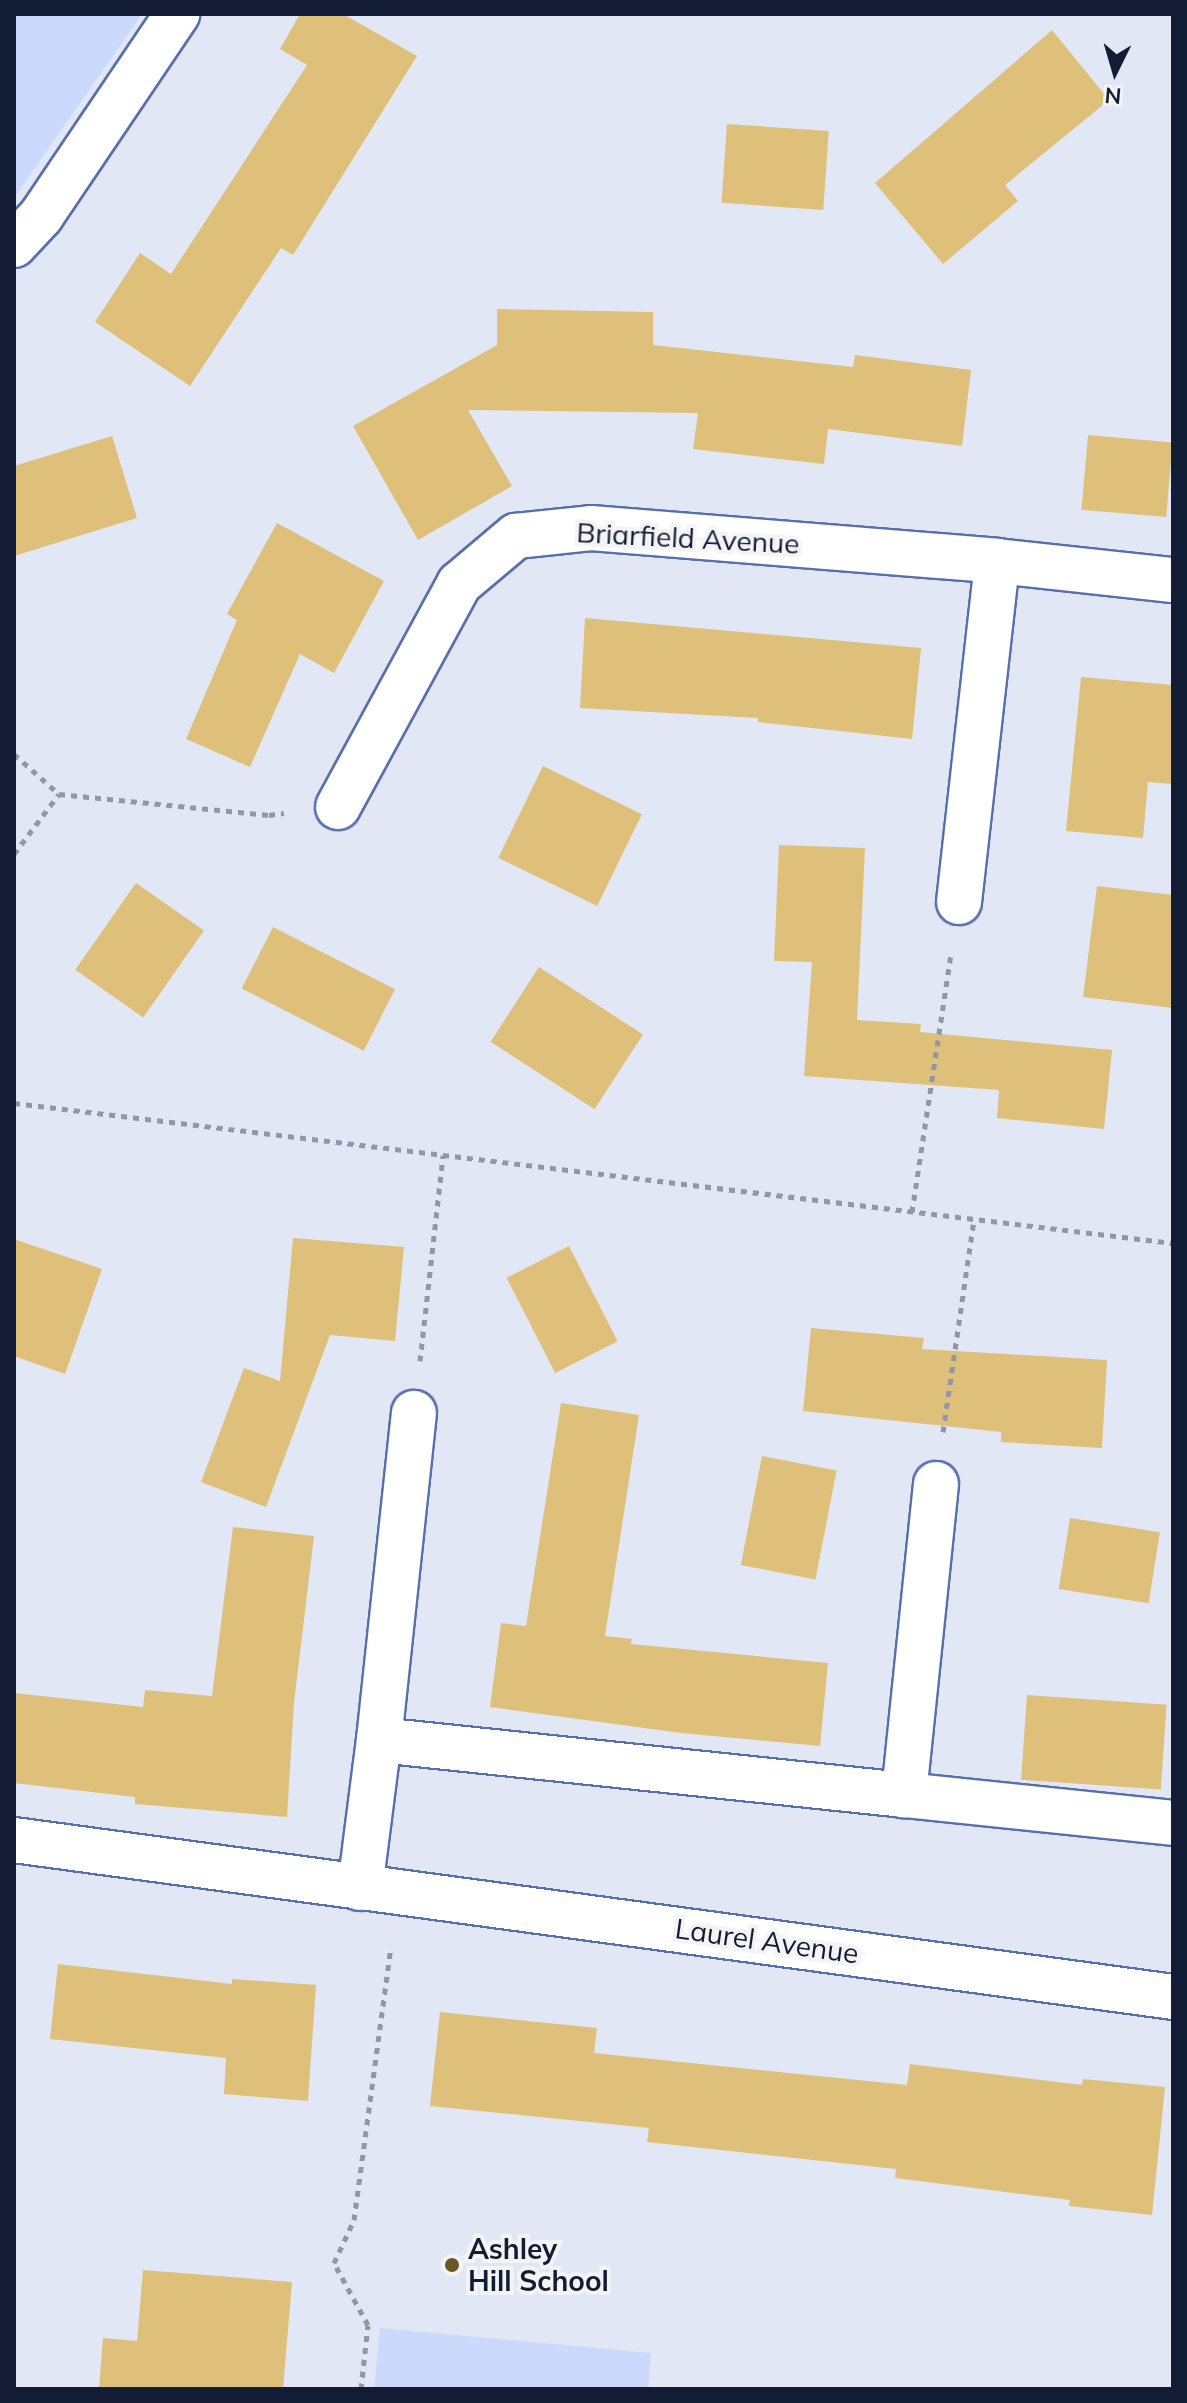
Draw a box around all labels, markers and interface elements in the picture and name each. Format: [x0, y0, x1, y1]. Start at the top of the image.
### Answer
north arrow [1075, 32, 1155, 112]
text: N [1103, 81, 1122, 111]
street label: Briarfield Avenue [576, 515, 800, 561]
street label: Laurel Avenue [673, 1911, 861, 1971]
place label: Ashley Hill School [468, 2232, 609, 2298]
marker: Ashley Hill School [443, 2256, 461, 2274]

